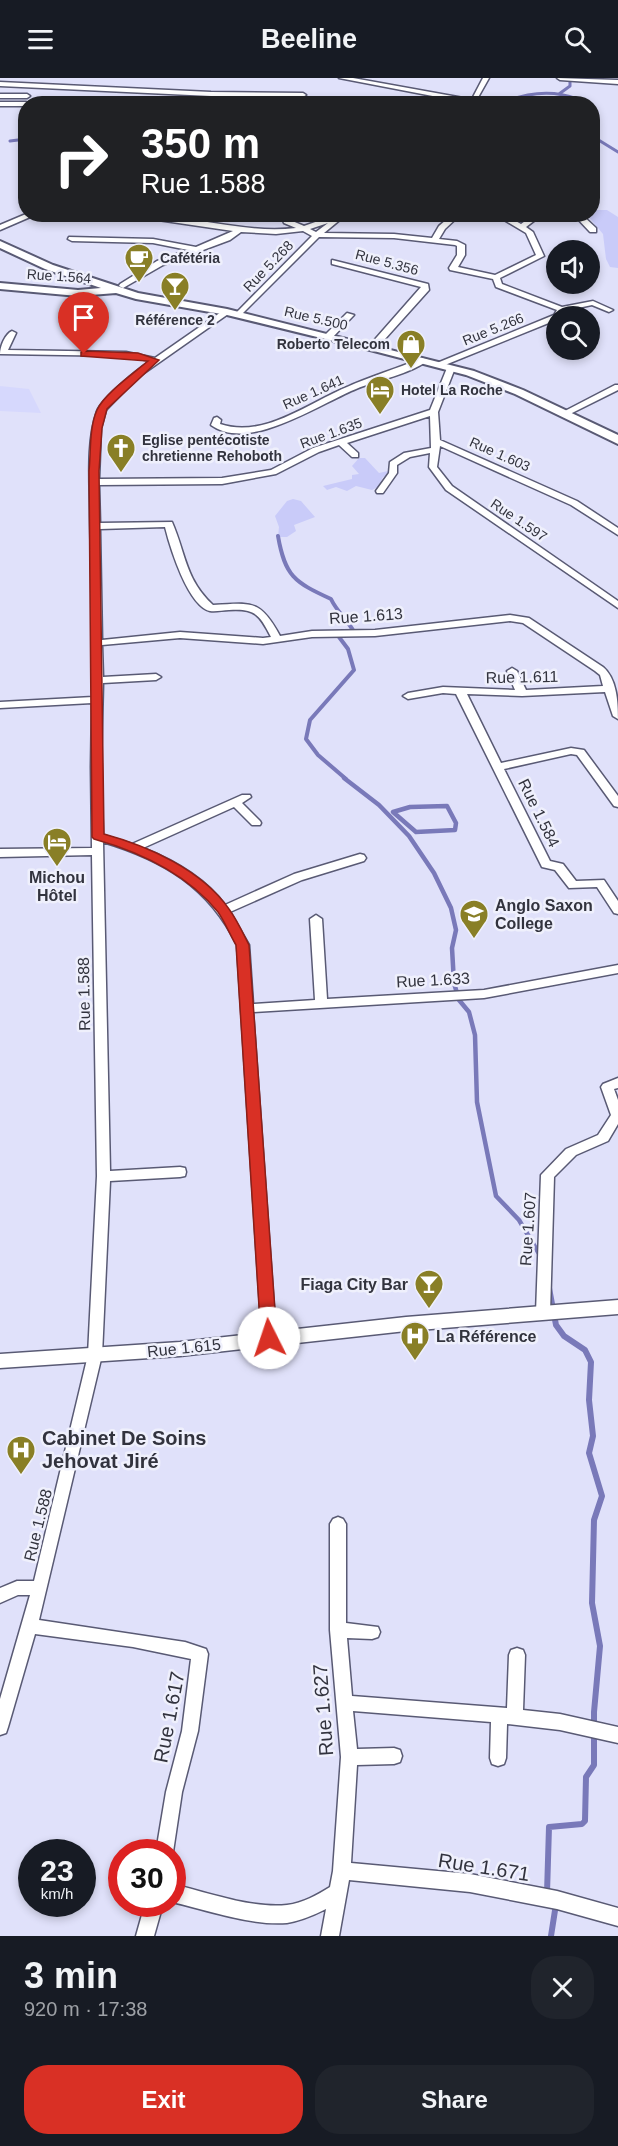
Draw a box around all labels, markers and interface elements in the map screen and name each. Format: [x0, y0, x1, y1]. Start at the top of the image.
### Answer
icon: menu [24, 23, 57, 56]
icon: search [561, 23, 594, 56]
text: Beeline [261, 24, 357, 54]
icon: right [42, 120, 120, 198]
text: 350 m [141, 120, 260, 167]
text: Rue 1.588 [141, 169, 266, 199]
street label: Rue 5.268 [240, 237, 296, 295]
map controls [546, 240, 600, 360]
button: sound [546, 240, 600, 294]
cafe icon: Cafétéria [123, 242, 155, 284]
street label: Rue 5.356 [354, 246, 420, 278]
place label: Cafétéria [160, 250, 220, 266]
street label: Rue 1.564 [26, 266, 92, 286]
bar icon: Référence 2 [159, 270, 191, 312]
pin [58, 292, 109, 354]
icon: arrive [67, 301, 100, 334]
street label: Rue 5.500 [283, 303, 349, 333]
button: search [546, 306, 600, 360]
street label: Rue 5.266 [460, 309, 526, 349]
place label: Référence 2 [135, 312, 215, 328]
shop icon: Roberto Telecom [395, 328, 427, 370]
place label: Roberto Telecom [277, 336, 390, 352]
street label: Rue 1.641 [280, 371, 346, 412]
hotel icon: Hotel La Roche [364, 374, 396, 416]
place label: Hotel La Roche [401, 382, 503, 398]
street label: Rue 1.635 [298, 414, 364, 452]
church icon: Eglise pentécotiste chretienne Rehoboth [105, 432, 137, 474]
place label: Eglise pentécotiste chretienne Rehoboth [142, 432, 282, 464]
street label: Rue 1.603 [467, 434, 533, 475]
street label: Rue 1.597 [488, 495, 550, 545]
street label: Rue 1.613 [329, 605, 404, 627]
street label: Rue 1.611 [486, 668, 559, 686]
street label: Rue 1.584 [515, 776, 563, 850]
hotel icon: Michou Hôtel [41, 826, 73, 868]
place label: Michou Hôtel [29, 869, 85, 904]
place label: Anglo Saxon College [495, 897, 593, 932]
school or university icon: Anglo Saxon College [458, 898, 490, 940]
street label: Rue 1.588 [75, 957, 93, 1031]
street label: Rue 1.633 [396, 970, 470, 990]
street label: Rue 1.607 [517, 1191, 539, 1266]
bar icon: Fiaga City Bar [413, 1268, 445, 1310]
place label: Fiaga City Bar [300, 1276, 408, 1293]
position arrow [237, 1306, 301, 1370]
hospital icon: La Référence [399, 1320, 431, 1362]
place label: La Référence [436, 1328, 537, 1345]
street label: Rue 1.615 [146, 1336, 222, 1360]
place label: Cabinet De Soins Jehovat Jiré [42, 1427, 206, 1472]
hospital icon: Cabinet De Soins Jehovat Jiré [5, 1434, 37, 1476]
street label: Rue 1.588 [21, 1487, 55, 1563]
street label: Rue 1.627 [309, 1663, 337, 1757]
street label: Rue 1.617 [149, 1670, 189, 1764]
speed limit sign: 30 [108, 1839, 186, 1917]
street label: Rue 1.671 [437, 1849, 531, 1885]
text: 23 [40, 1854, 74, 1887]
text: km/h [41, 1885, 73, 1902]
text: 3 min [24, 1955, 118, 1996]
button: close [531, 1956, 594, 2019]
text: 920 m · 17:38 [24, 1998, 147, 2020]
button: Exit [24, 2065, 303, 2134]
button: Share [315, 2065, 594, 2134]

